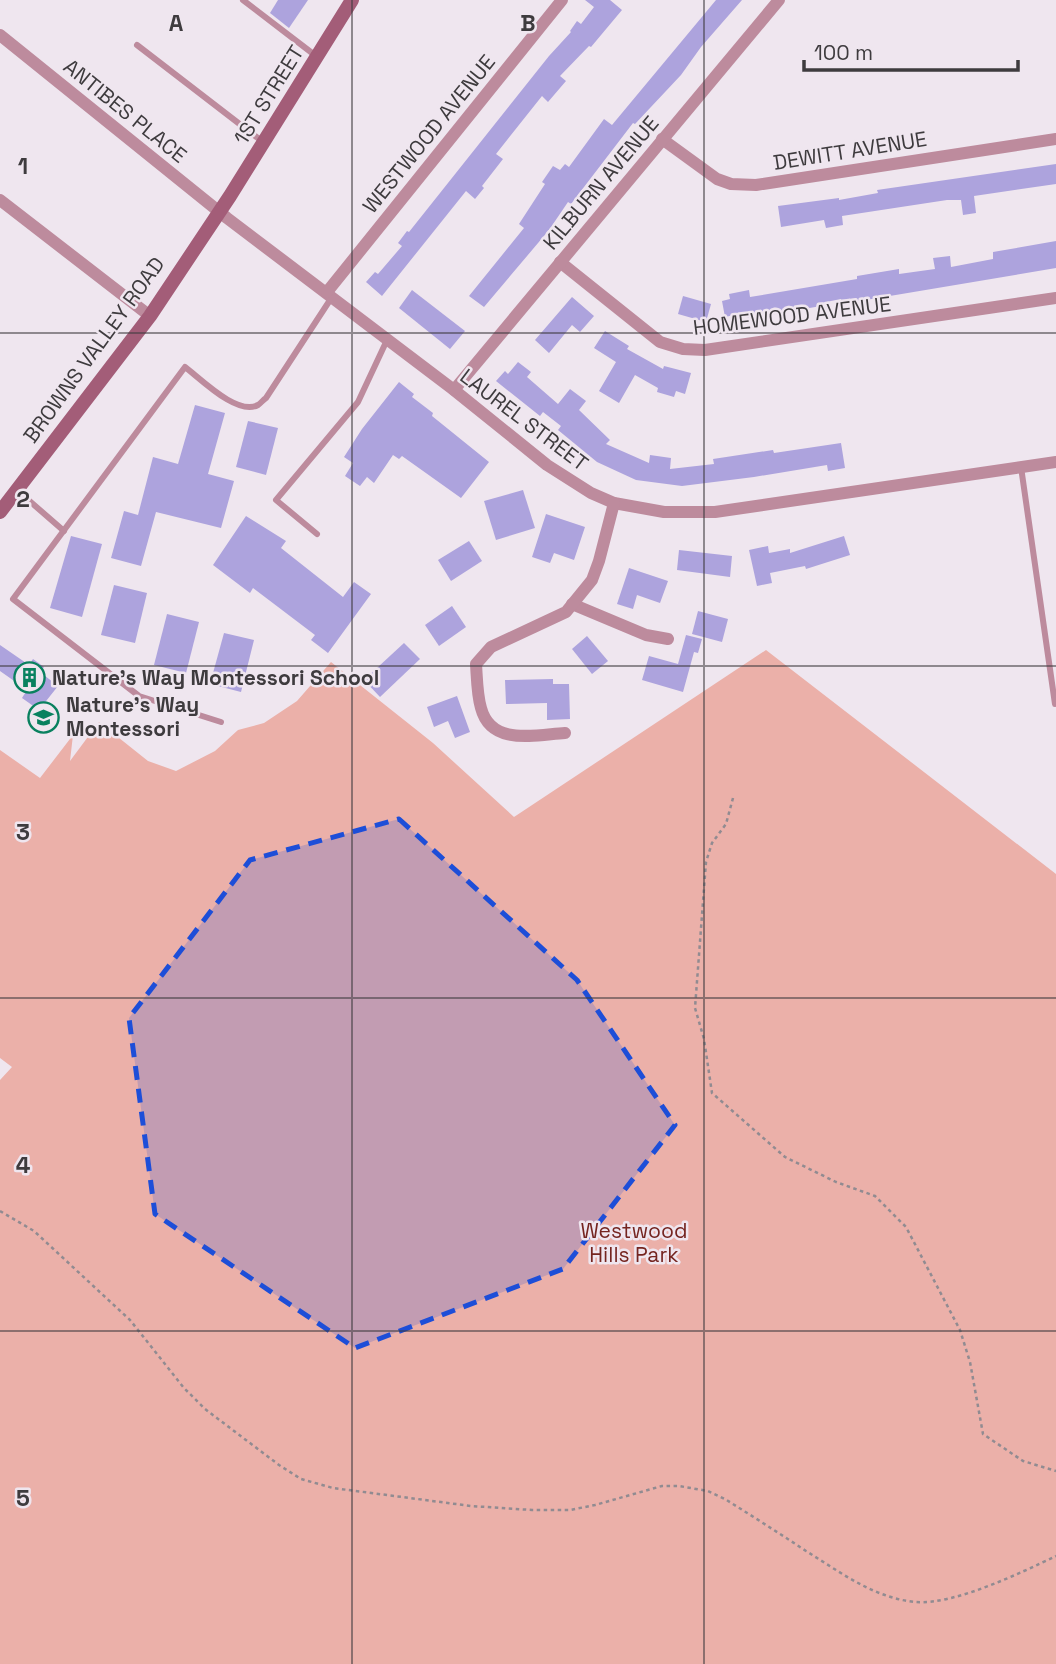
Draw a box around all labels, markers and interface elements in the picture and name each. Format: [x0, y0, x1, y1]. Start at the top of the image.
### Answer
text: A [169, 8, 184, 38]
text: B [520, 8, 536, 38]
scale bar [804, 28, 1018, 72]
text: 100 m [814, 39, 873, 66]
street label: 1ST STREET [227, 40, 310, 149]
street label: WESTWOOD AVENUE [356, 49, 501, 218]
street label: ANTIBES PLACE [58, 53, 193, 169]
street label: KILBURN AVENUE [537, 110, 664, 255]
street label: DEWITT AVENUE [771, 125, 929, 176]
text: 1 [18, 151, 28, 181]
street label: BROWNS VALLEY ROAD [17, 251, 170, 448]
street label: HOMEWOOD AVENUE [691, 290, 893, 341]
street label: LAUREL STREET [455, 363, 594, 477]
text: 2 [16, 484, 30, 514]
building icon: Nature's Way Montessori School [12, 661, 46, 695]
place label: Nature's Way Montessori School [52, 664, 379, 691]
place label: Nature's Way Montessori [66, 691, 199, 742]
school or university icon: Nature's Way Montessori [26, 700, 60, 734]
text: 3 [16, 817, 30, 847]
text: 4 [16, 1150, 31, 1180]
park label: Westwood Hills Park [580, 1217, 688, 1268]
text: 5 [16, 1483, 30, 1513]

